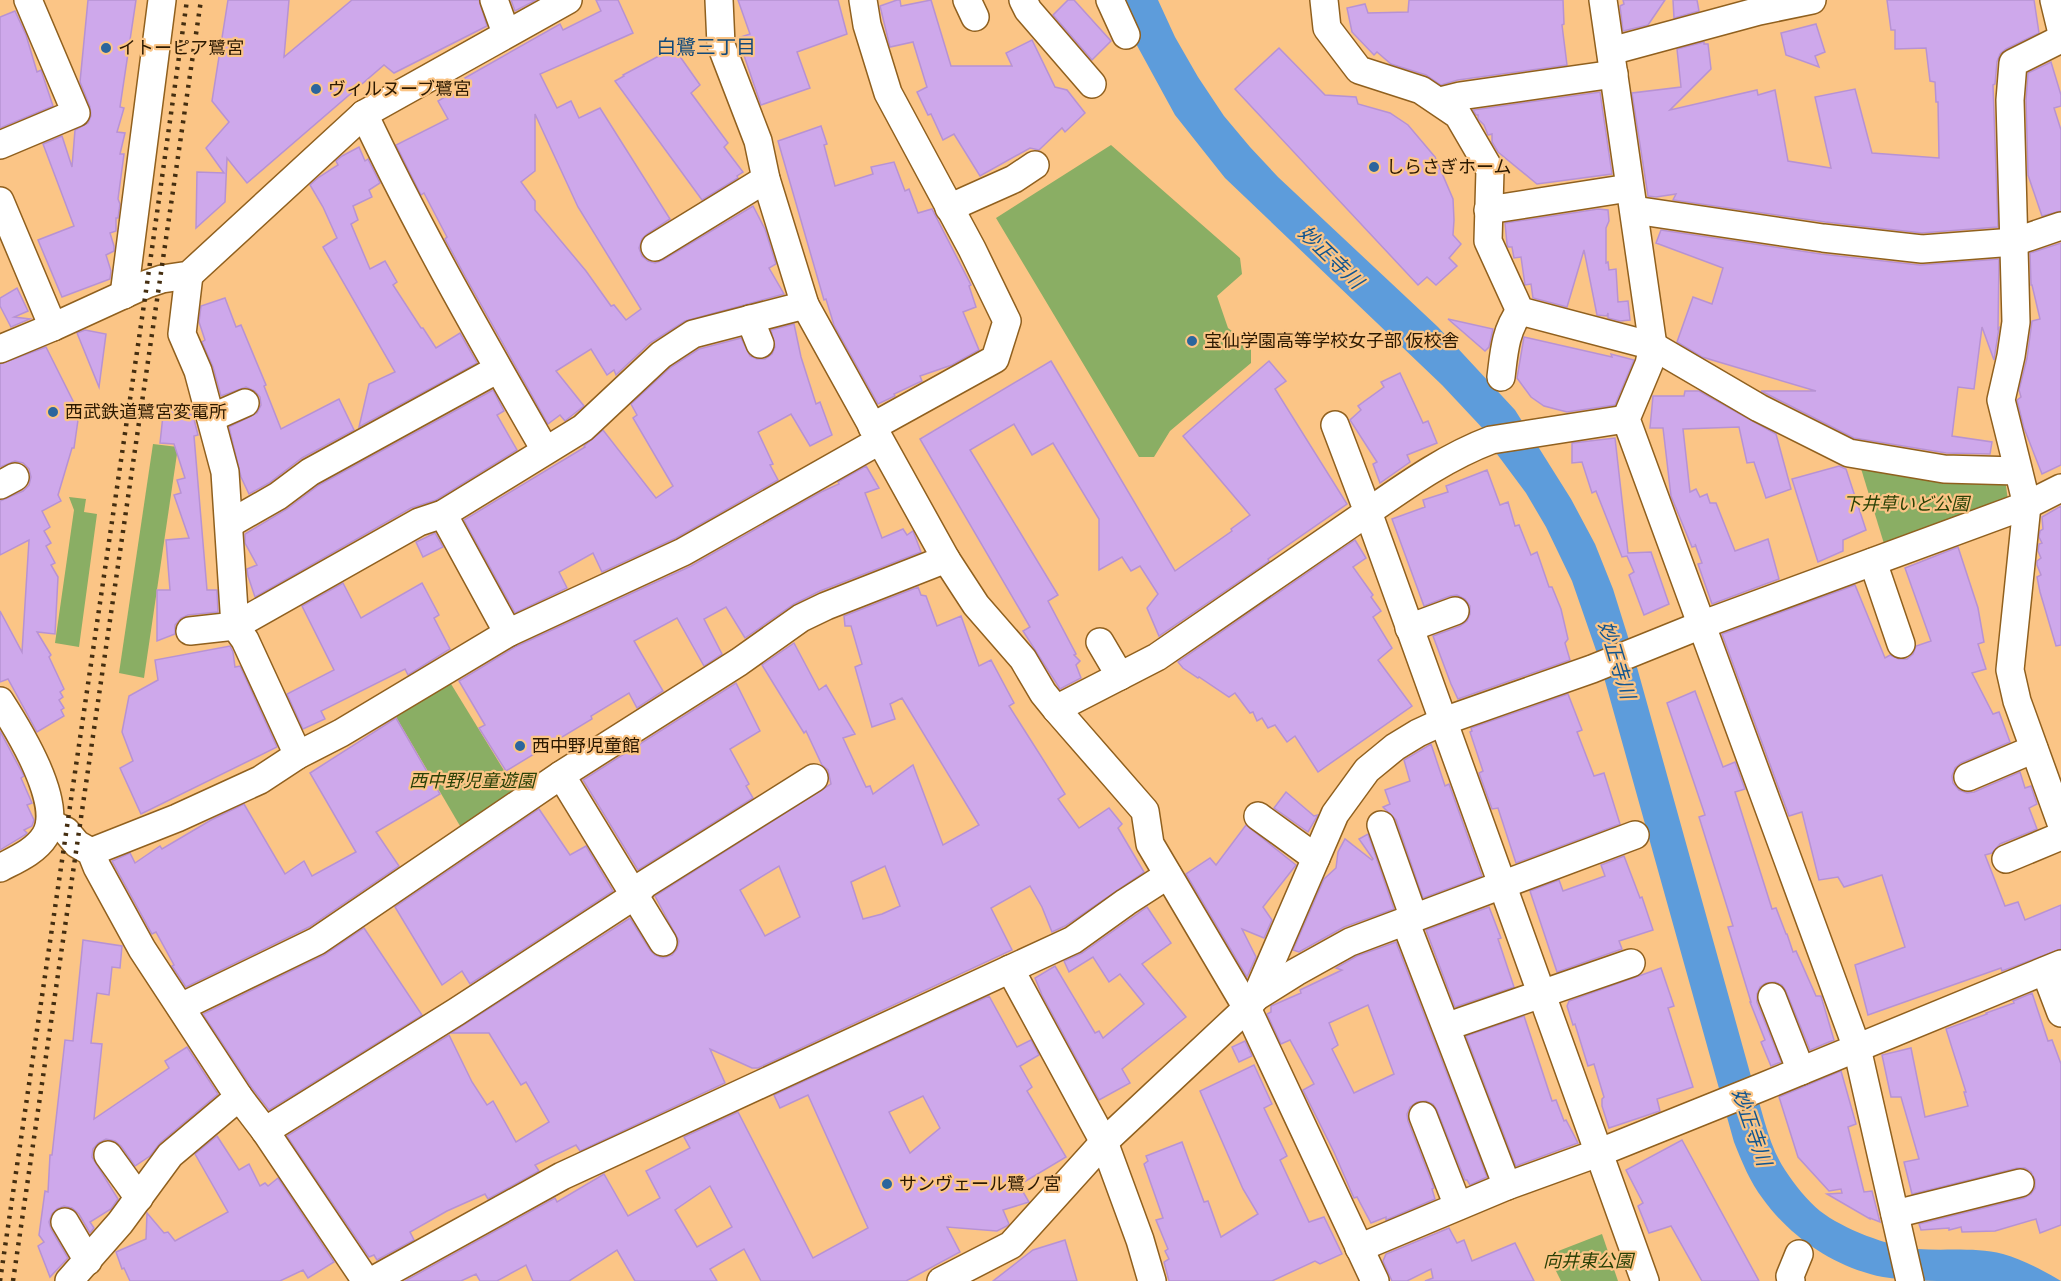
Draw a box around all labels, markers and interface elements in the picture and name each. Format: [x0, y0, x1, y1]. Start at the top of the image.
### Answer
district label: 白鷺三丁目 [656, 30, 756, 60]
place label: イトーピア鷺宮 [118, 33, 244, 60]
marker: イトーピア鷺宮 [99, 41, 113, 55]
place label: ヴィルヌーブ鷺宮 [328, 74, 471, 101]
marker: ヴィルヌーブ鷺宮 [309, 82, 323, 96]
place label: しらさぎホーム [1386, 152, 1511, 179]
marker: しらさぎホーム [1367, 160, 1381, 174]
water label: 妙正寺川 [1293, 217, 1373, 296]
place label: 宝仙学園高等学校女子部 仮校舎 [1204, 326, 1460, 353]
marker: 宝仙学園高等学校女子部 仮校舎 [1185, 334, 1199, 348]
place label: 西武鉄道鷺宮変電所 [65, 397, 227, 424]
marker: 西武鉄道鷺宮変電所 [46, 405, 60, 419]
park label: 下井草いど公園 [1843, 489, 1972, 516]
water label: 妙正寺川 [1593, 617, 1646, 704]
place label: 西中野児童館 [532, 731, 640, 758]
marker: 西中野児童館 [513, 739, 527, 753]
park label: 西中野児童遊園 [409, 766, 538, 793]
water label: 妙正寺川 [1727, 1084, 1782, 1171]
place label: サンヴェール鷺ノ宮 [899, 1169, 1061, 1196]
marker: サンヴェール鷺ノ宮 [880, 1177, 894, 1191]
park label: 向井東公園 [1543, 1246, 1636, 1273]

